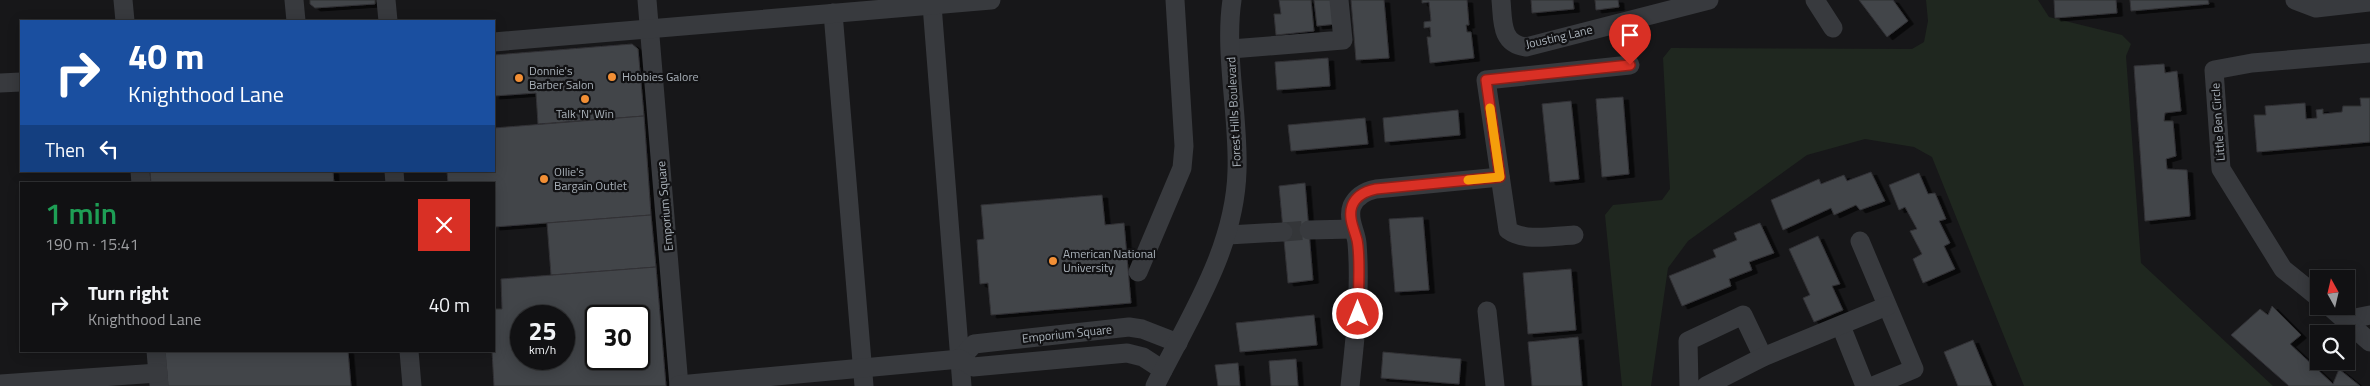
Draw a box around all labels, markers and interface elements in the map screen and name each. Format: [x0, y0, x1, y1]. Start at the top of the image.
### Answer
pin [1609, 14, 1651, 65]
street label: Jousting Lane [1524, 20, 1594, 53]
icon: arrive [1616, 21, 1644, 49]
text: 40 m [128, 29, 204, 83]
icon: right [45, 40, 110, 105]
street label: Forest Hills Boulevard [1221, 56, 1246, 168]
place label: Donnie's Barber Salon [529, 61, 594, 94]
place label: Hobbies Galore [622, 67, 699, 86]
marker: Hobbies Galore [606, 71, 618, 83]
marker: Donnie's Barber Salon [513, 72, 525, 84]
text: Knighthood Lane [128, 77, 284, 111]
street label: Little Ben Circle [2205, 82, 2230, 162]
marker: Talk 'N' Win [579, 93, 591, 105]
place label: Talk 'N' Win [556, 104, 614, 123]
text: Then [45, 135, 85, 164]
icon: left [95, 135, 123, 163]
street label: Emporium Square [651, 160, 678, 252]
place label: Ollie's Bargain Outlet [554, 162, 628, 195]
marker: Ollie's Bargain Outlet [538, 173, 550, 185]
text: 1 min [45, 190, 117, 236]
button: close [418, 199, 470, 251]
text: 190 m · 15:41 [45, 232, 139, 256]
place label: American National University [1063, 244, 1156, 277]
marker: American National University [1047, 255, 1059, 267]
north arrow [2310, 270, 2355, 315]
map controls [2310, 270, 2355, 370]
text: Turn right [88, 278, 169, 307]
position arrow [1331, 287, 1383, 339]
text: 40 m [429, 290, 470, 319]
icon: right [45, 291, 73, 319]
speed limit sign: 30 [585, 305, 650, 370]
text: Knighthood Lane [88, 307, 201, 331]
text: 25 [528, 312, 557, 350]
street label: Emporium Square [1021, 319, 1113, 348]
button: search [2310, 325, 2355, 370]
text: km/h [529, 340, 556, 359]

